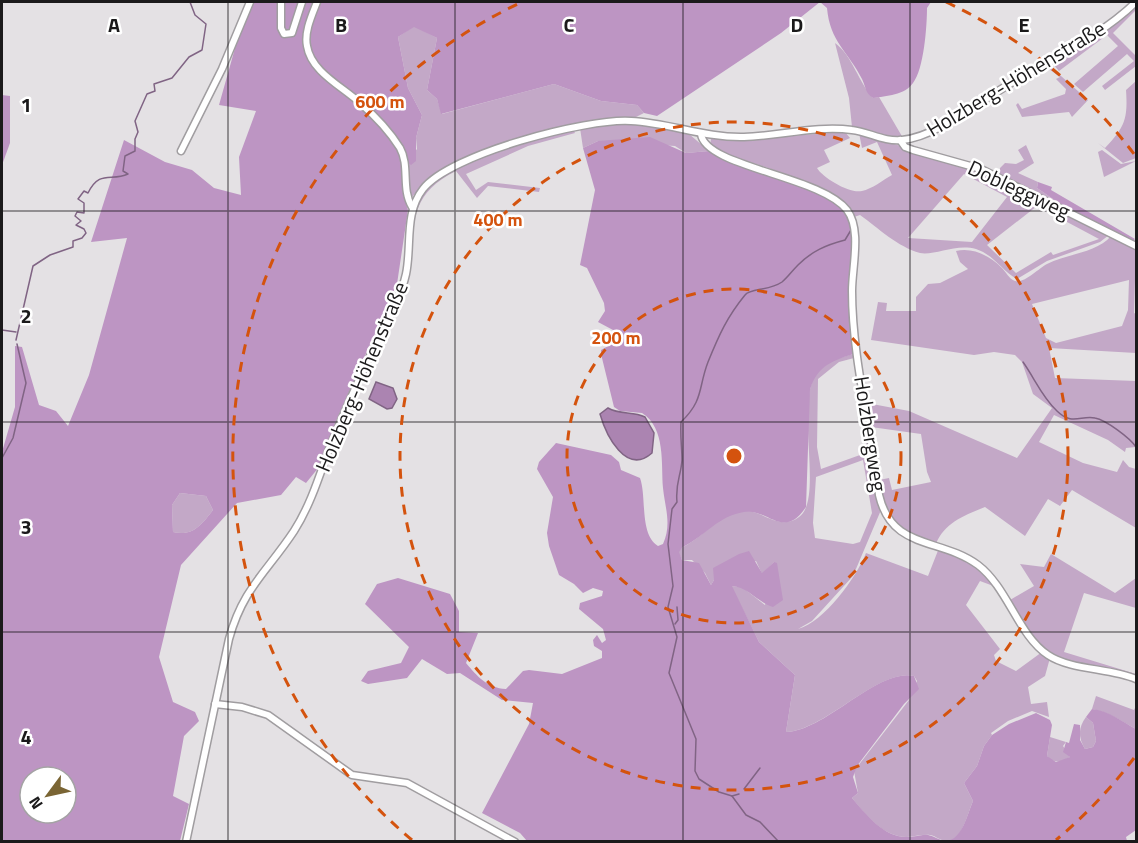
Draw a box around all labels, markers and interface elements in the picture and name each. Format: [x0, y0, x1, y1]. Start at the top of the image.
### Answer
text: A [108, 9, 120, 40]
text: B [335, 9, 347, 40]
text: C [564, 9, 575, 40]
text: D [791, 9, 803, 40]
text: E [1018, 9, 1030, 40]
street label: Holzberg-Höhenstraße [920, 12, 1111, 144]
text: 600 m [355, 88, 405, 115]
text: 1 [20, 89, 32, 120]
street label: Dobleggweg [963, 151, 1076, 227]
text: 400 m [473, 206, 523, 233]
street label: Holzberg-Höhenstraße [306, 276, 416, 477]
text: 2 [20, 300, 32, 331]
text: 200 m [591, 324, 641, 351]
street label: Holzbergweg [846, 374, 896, 494]
centre of rings [724, 446, 744, 466]
text: 3 [20, 511, 32, 542]
text: 4 [20, 721, 32, 752]
north arrow [18, 765, 78, 825]
text: N [22, 792, 49, 814]

